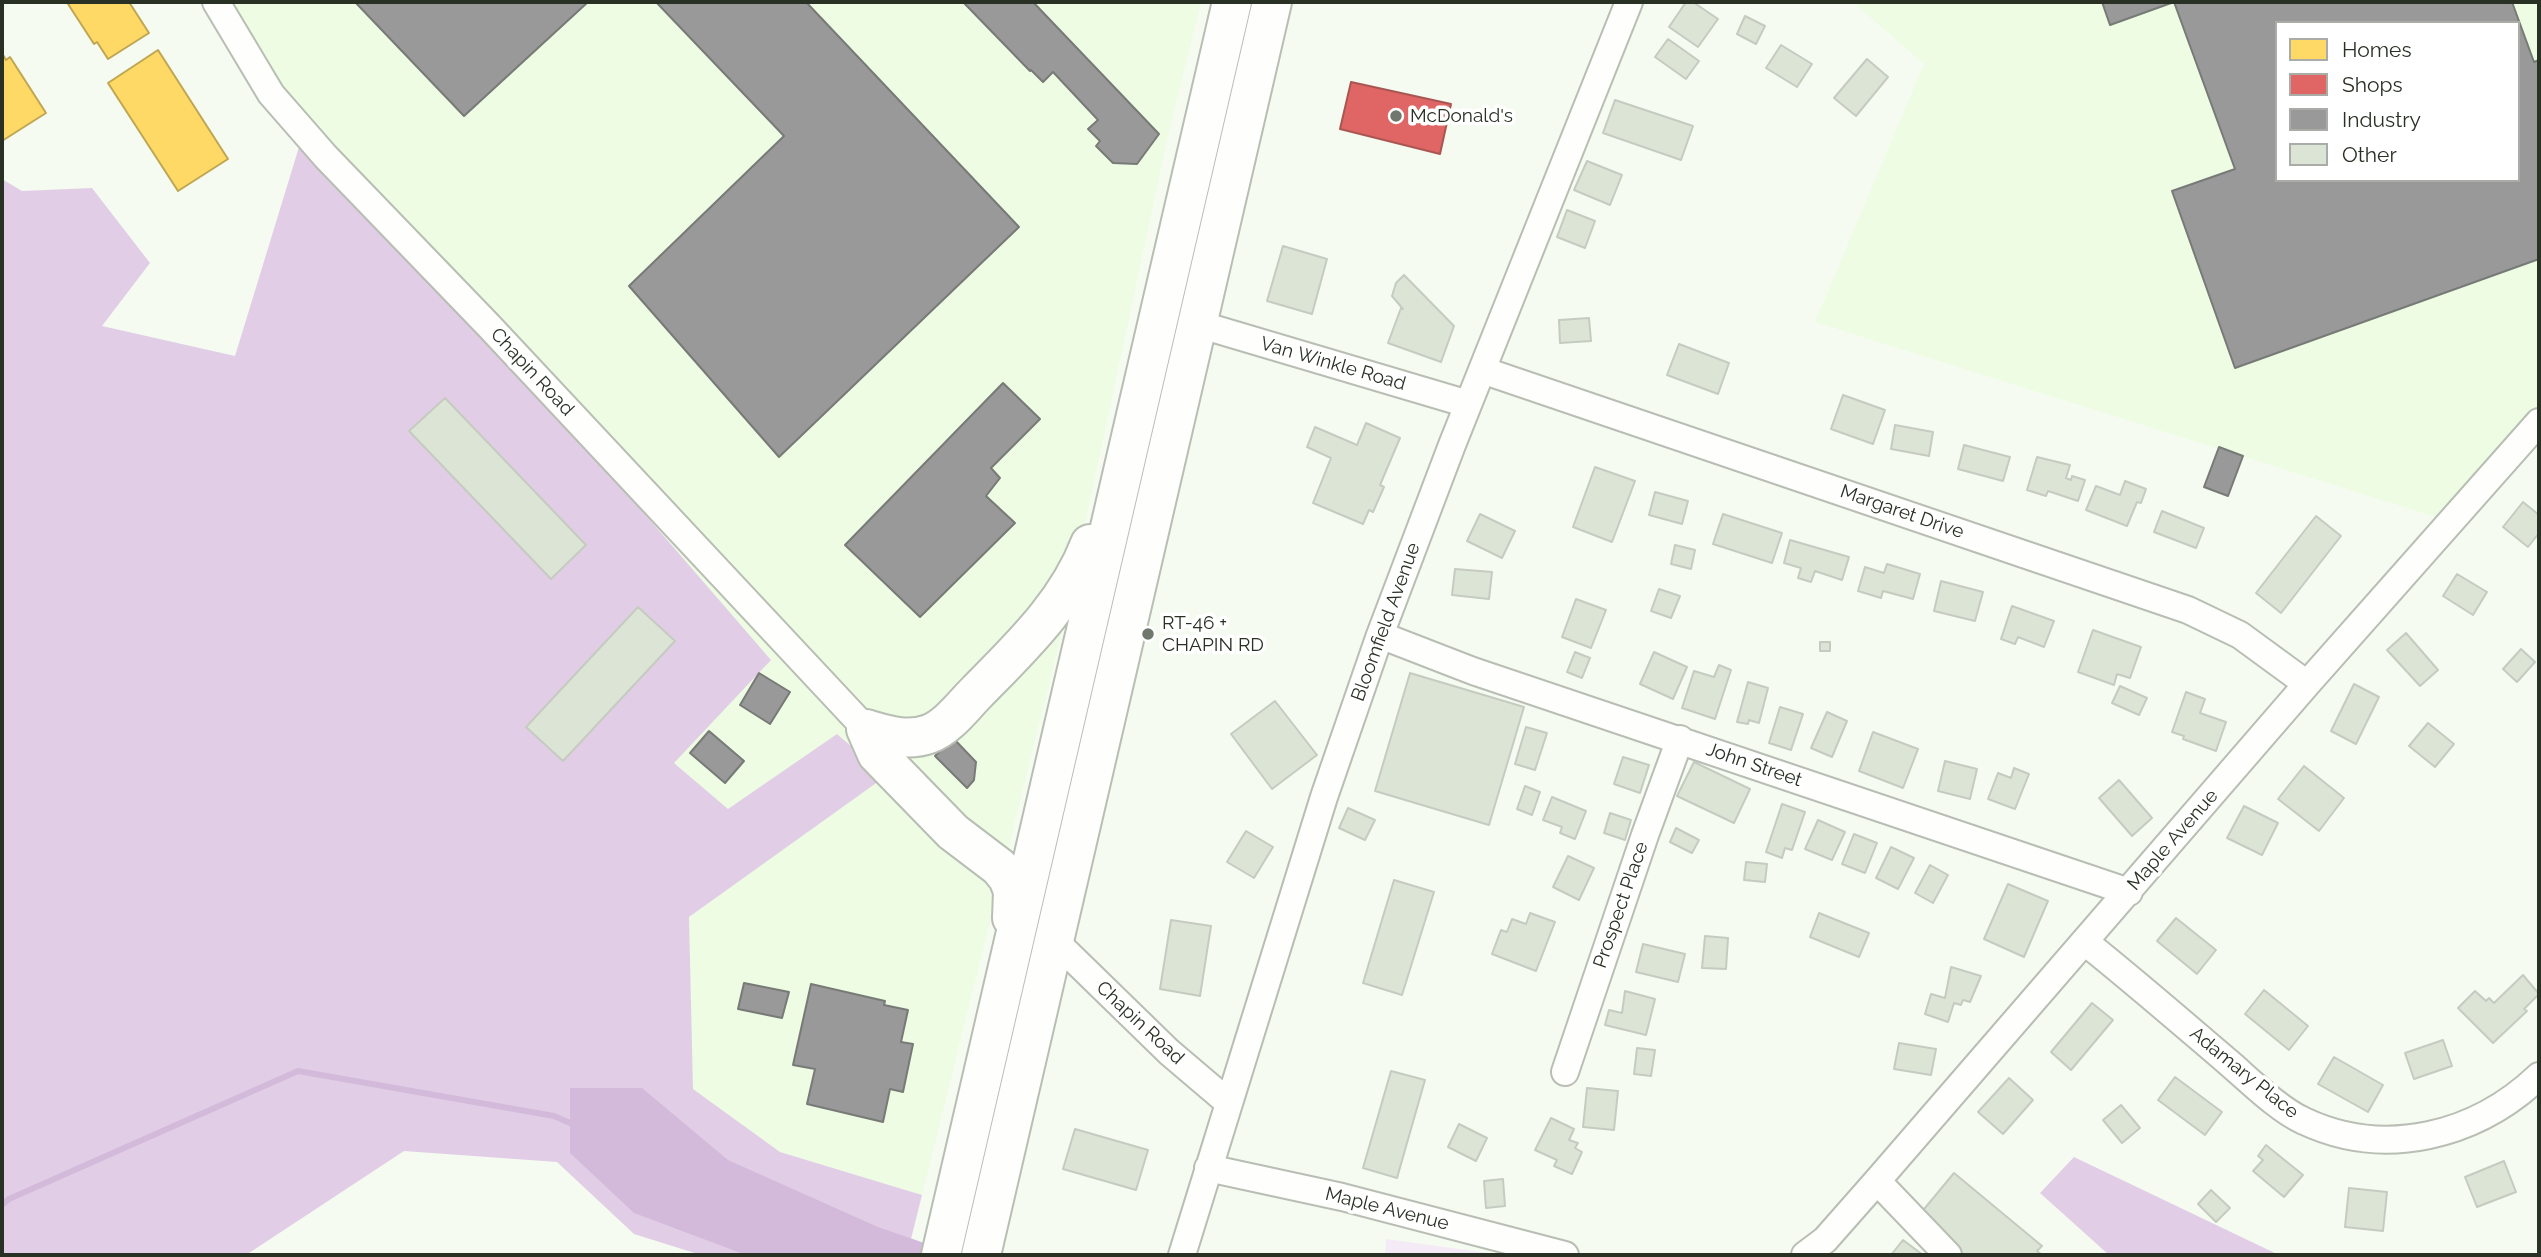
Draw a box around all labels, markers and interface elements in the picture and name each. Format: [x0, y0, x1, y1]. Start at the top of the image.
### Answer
legend [2275, 21, 2520, 182]
text: Homes [2342, 37, 2412, 62]
text: Shops [2342, 72, 2403, 97]
place label: McDonald's [1410, 105, 1513, 127]
text: Industry [2342, 107, 2421, 132]
marker: McDonald's [1388, 108, 1404, 124]
text: Other [2342, 142, 2397, 167]
street label: Chapin Road [486, 323, 578, 421]
street label: Van Winkle Road [1258, 332, 1408, 396]
street label: Margaret Drive [1837, 480, 1967, 544]
street label: Bloomfield Avenue [1347, 540, 1425, 704]
place label: RT-46 + CHAPIN RD [1162, 612, 1264, 656]
marker: RT-46 + CHAPIN RD [1140, 626, 1156, 642]
street label: John Street [1703, 738, 1805, 792]
street label: Maple Avenue [2123, 785, 2223, 895]
street label: Prospect Place [1589, 839, 1653, 971]
street label: Chapin Road [1091, 977, 1189, 1069]
street label: Adamary Place [2185, 1022, 2303, 1124]
street label: Maple Avenue [1323, 1183, 1451, 1235]

